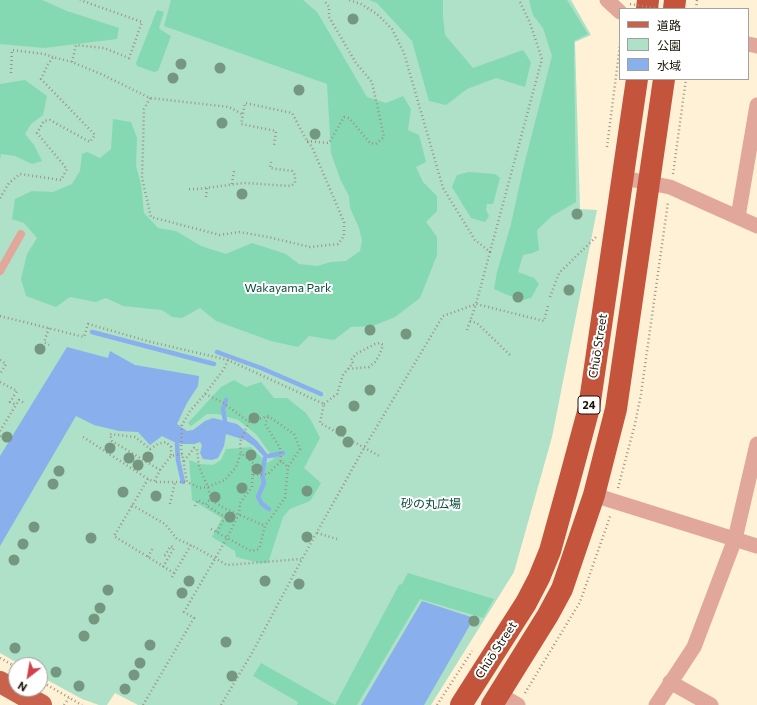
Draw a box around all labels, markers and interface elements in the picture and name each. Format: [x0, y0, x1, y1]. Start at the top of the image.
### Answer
legend [619, 8, 749, 80]
text: 道路 [657, 18, 681, 32]
text: 公園 [657, 38, 681, 52]
text: 水域 [657, 58, 681, 72]
park label: Wakayama Park [244, 281, 332, 295]
street label: Chūō Street [586, 313, 610, 379]
road number: 24 [578, 396, 600, 414]
park label: 砂の丸広場 [401, 497, 461, 511]
street label: Chūō Street [472, 619, 520, 681]
north arrow [8, 657, 48, 697]
text: N [15, 679, 29, 695]

